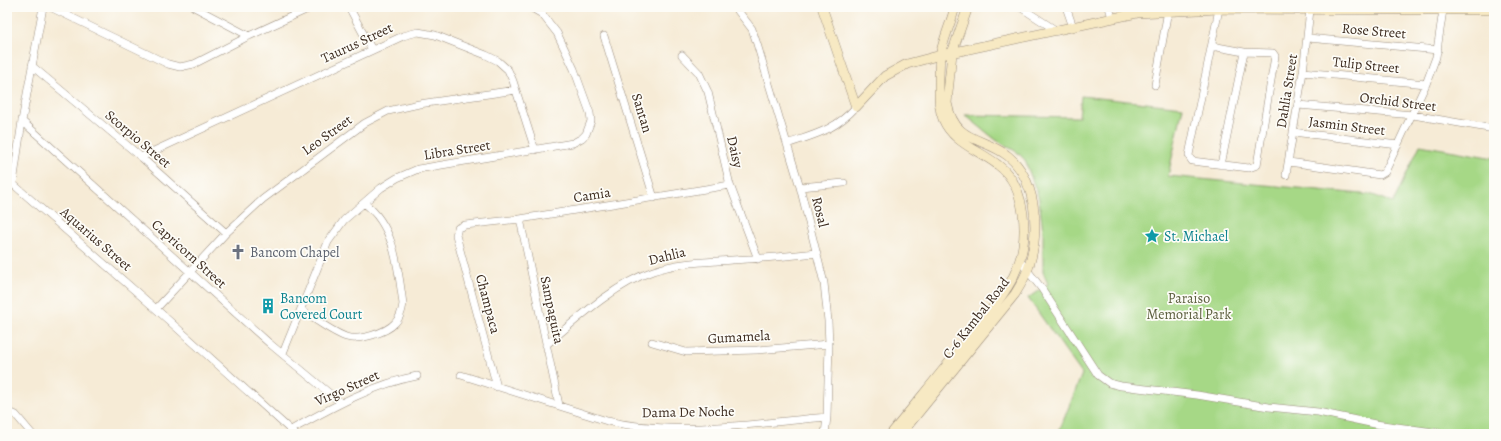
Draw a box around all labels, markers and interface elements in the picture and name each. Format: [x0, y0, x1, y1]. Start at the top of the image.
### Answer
street label: Taurus Street [318, 18, 396, 68]
street label: Rose Street [1341, 19, 1407, 43]
street label: Dahlia Street [1272, 52, 1302, 129]
street label: Tulip Street [1332, 52, 1401, 78]
street label: Orchid Street [1359, 88, 1438, 116]
street label: Santan [627, 91, 657, 135]
street label: Scorpio Street [101, 106, 175, 172]
street label: Leo Street [298, 110, 356, 160]
street label: Jasmin Street [1308, 112, 1387, 140]
street label: Daisy [722, 134, 748, 171]
street label: Libra Street [422, 135, 492, 165]
street label: Camia [572, 183, 612, 207]
street label: Rosal [807, 195, 833, 230]
street label: Aquarius Street [55, 202, 136, 276]
street label: Capricorn Street [147, 215, 231, 293]
place icon: St. Michael [1143, 227, 1161, 245]
place label: St. Michael [1164, 227, 1229, 246]
street label: Dahlia [646, 242, 688, 270]
church icon: Bancom Chapel [229, 243, 247, 261]
place label: Bancom Chapel [250, 243, 340, 262]
street label: Champaca [471, 272, 505, 336]
street label: C-6 Kambal Road [938, 273, 1014, 363]
street label: Sampaguita [536, 274, 569, 346]
place label: Bancom Covered Court [280, 289, 363, 324]
park label: Paraiso Memorial Park [1147, 289, 1231, 324]
building icon: Bancom Covered Court [259, 297, 277, 315]
street label: Gumamela [707, 326, 771, 348]
street label: Virgo Street [311, 365, 382, 411]
street label: Dama De Noche [642, 402, 734, 422]

